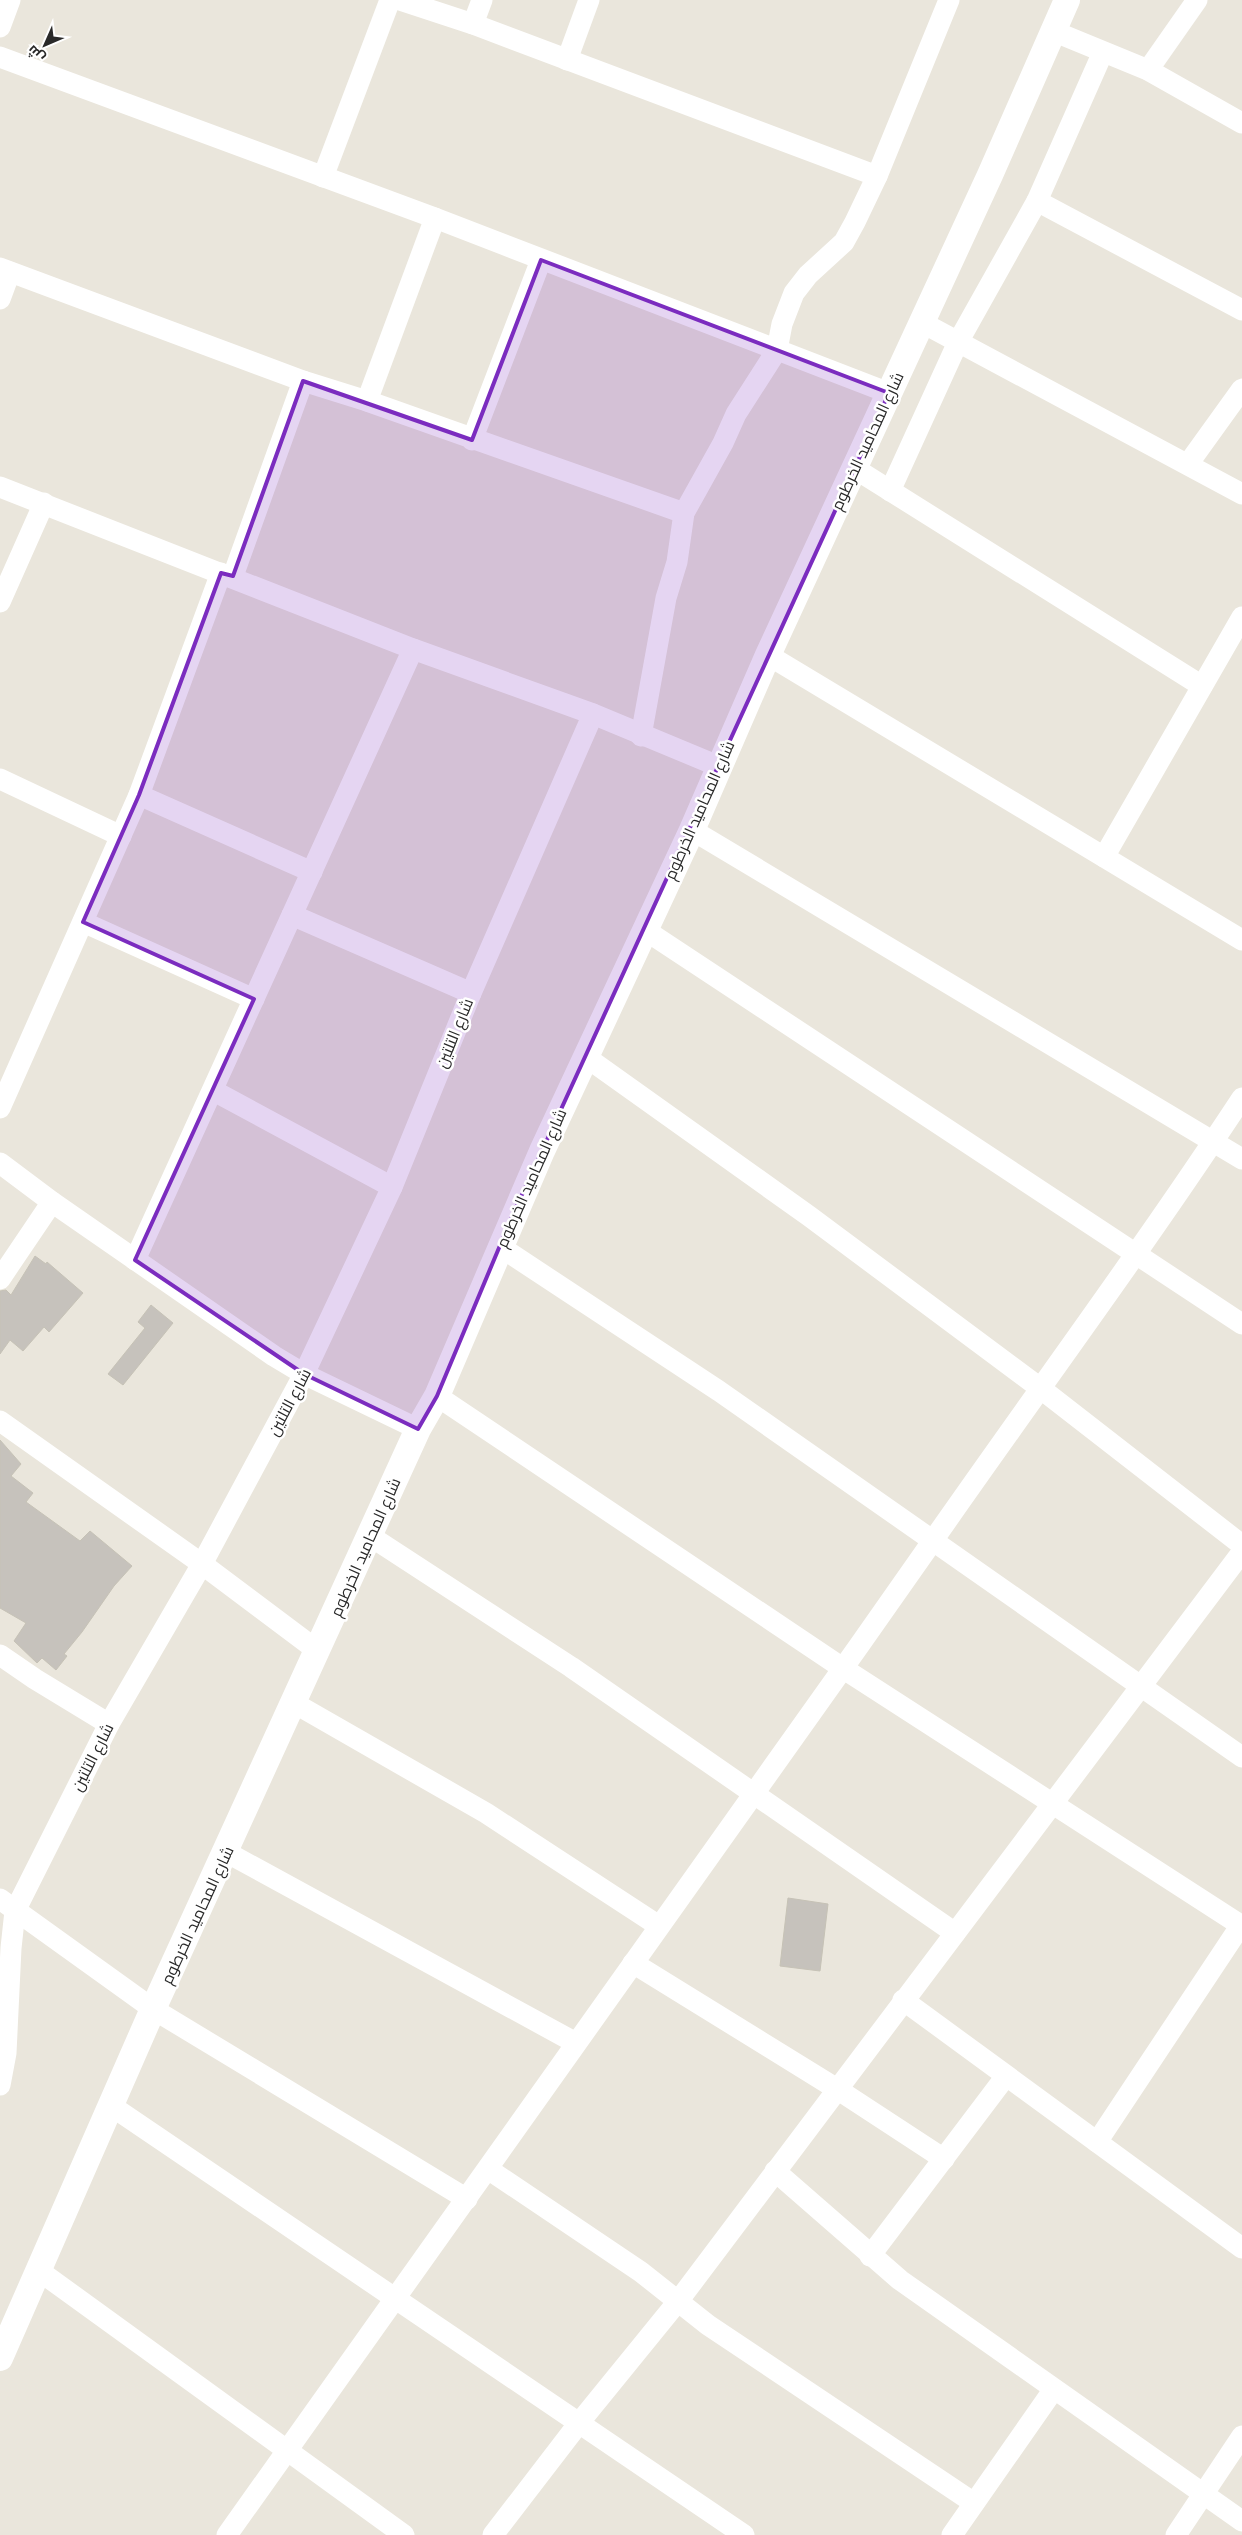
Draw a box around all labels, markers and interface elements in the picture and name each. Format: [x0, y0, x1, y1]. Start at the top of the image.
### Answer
north arrow [20, 20, 70, 70]
text: ش [24, 41, 49, 66]
street label: شارع المحاميد الخرطوم [827, 369, 910, 514]
street label: شارع المحاميد الخرطوم [660, 738, 740, 883]
street label: شارع التلتين [432, 996, 479, 1072]
street label: شارع المحاميد الخرطوم [492, 1106, 572, 1251]
street label: شارع التلتين [264, 1365, 317, 1440]
street label: شارع المحاميد الخرطوم [326, 1475, 406, 1620]
street label: شارع التلتين [67, 1720, 119, 1795]
street label: شارع المحاميد الخرطوم [157, 1843, 240, 1988]

